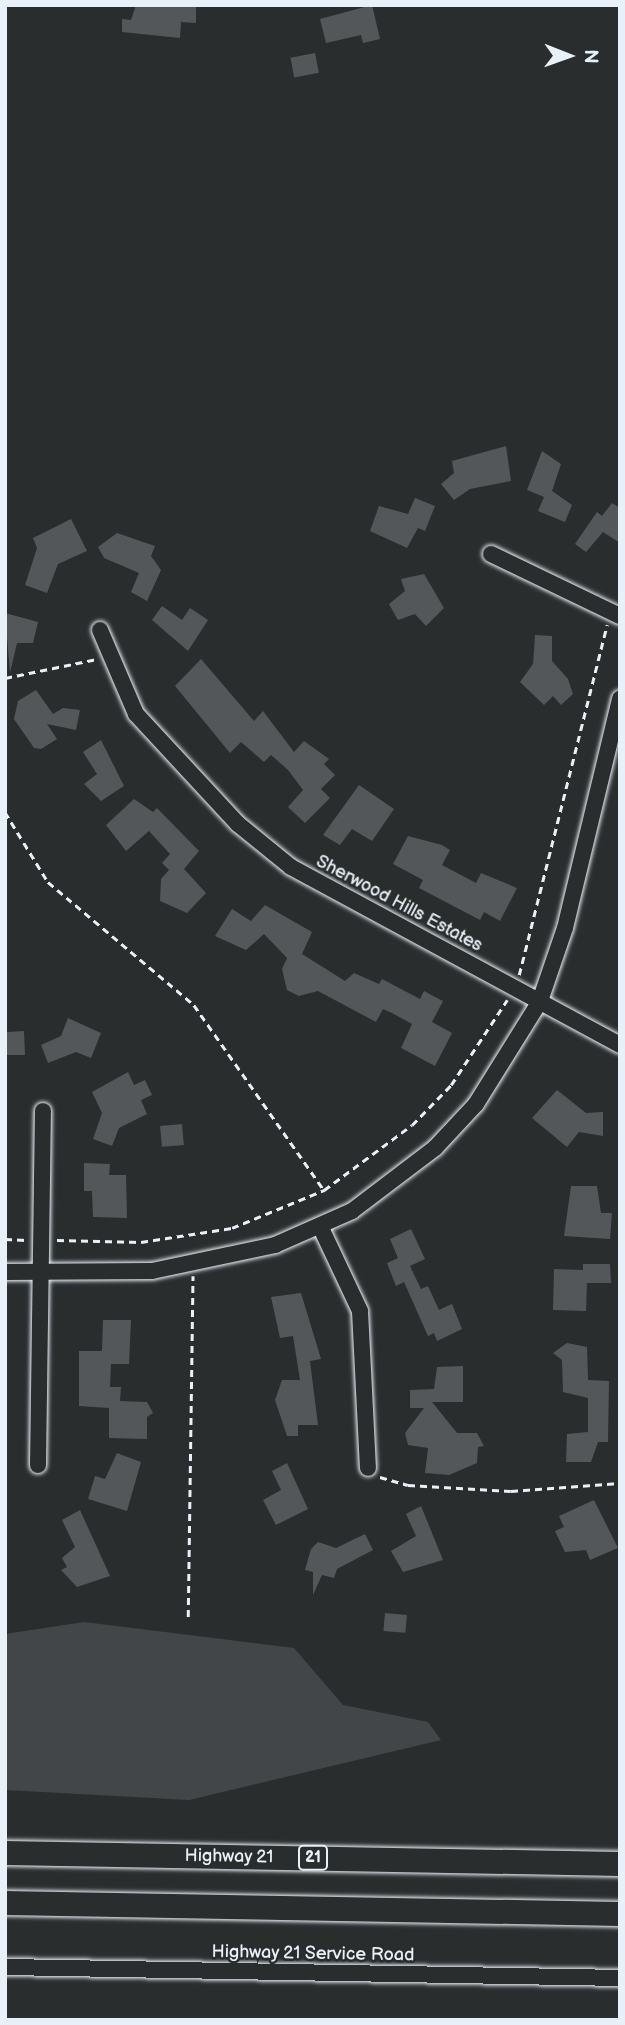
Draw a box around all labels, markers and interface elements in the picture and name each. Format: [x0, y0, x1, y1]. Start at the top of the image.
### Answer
north arrow [534, 21, 604, 91]
text: N [579, 49, 602, 64]
street label: Sherwood Hills Estates [312, 851, 486, 957]
street label: Highway 21 [184, 1845, 274, 1869]
road number: 21 [297, 1846, 329, 1870]
street label: Highway 21 Service Road [211, 1941, 415, 1967]

